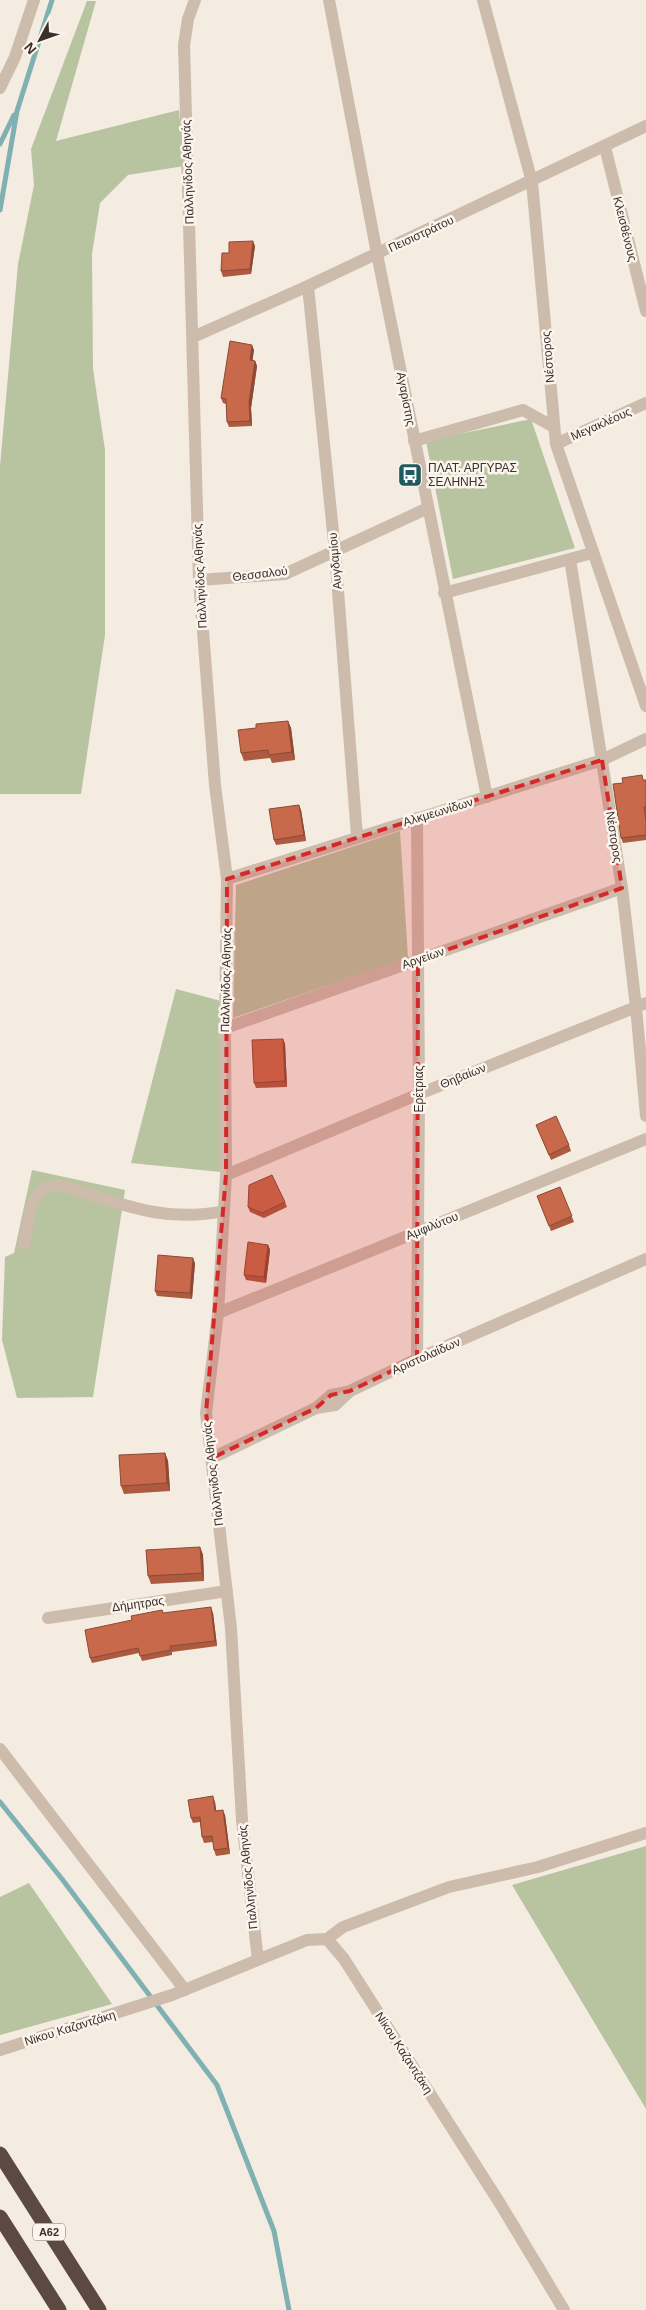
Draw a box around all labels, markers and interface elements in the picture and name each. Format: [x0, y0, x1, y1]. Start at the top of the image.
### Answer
north arrow [15, 15, 65, 65]
text: N [21, 39, 40, 58]
street label: Παλληνίδος Αθηνάς [179, 119, 197, 225]
street label: Κλεισθένους [610, 195, 640, 263]
street label: Πεισιστράτου [386, 213, 456, 255]
street label: Νέστορος [539, 330, 557, 383]
street label: Αγαρίστης [394, 371, 418, 427]
street label: Μεγακλέους [569, 404, 634, 444]
place label: ΠΛΑΤ. ΑΡΓΥΡΑΣ ΣΕΛΗΝΗΣ [428, 461, 517, 489]
bus stop icon: ΠΛΑΤ. ΑΡΓΥΡΑΣ ΣΕΛΗΝΗΣ [397, 462, 423, 488]
street label: Παλληνίδος Αθηνάς [190, 523, 210, 629]
street label: Αυγδαμίου [326, 532, 344, 590]
street label: Θεσσαλού [232, 564, 288, 584]
street label: Αλκμεωνίδων [401, 795, 475, 829]
street label: Νέστορος [603, 810, 625, 864]
street label: Παλληνίδος Αθηνάς [218, 927, 234, 1033]
street label: Αργείων [400, 944, 446, 972]
street label: Θηβαίων [438, 1061, 488, 1091]
street label: Ερέτριας [412, 1065, 426, 1113]
street label: Αμφιλύτου [404, 1209, 460, 1243]
street label: Αριστολαίδων [390, 1335, 462, 1377]
street label: Παλληνίδος Αθηνάς [200, 1421, 226, 1527]
street label: Δήμητρας [111, 1593, 165, 1615]
street label: Παλληνίδος Αθηνάς [236, 1824, 260, 1930]
street label: Νϊκου Καζαντζάκη [23, 2007, 117, 2049]
street label: Νίκου Καζαντζάκη [372, 2009, 436, 2097]
road number: Α62 [33, 2224, 65, 2240]

